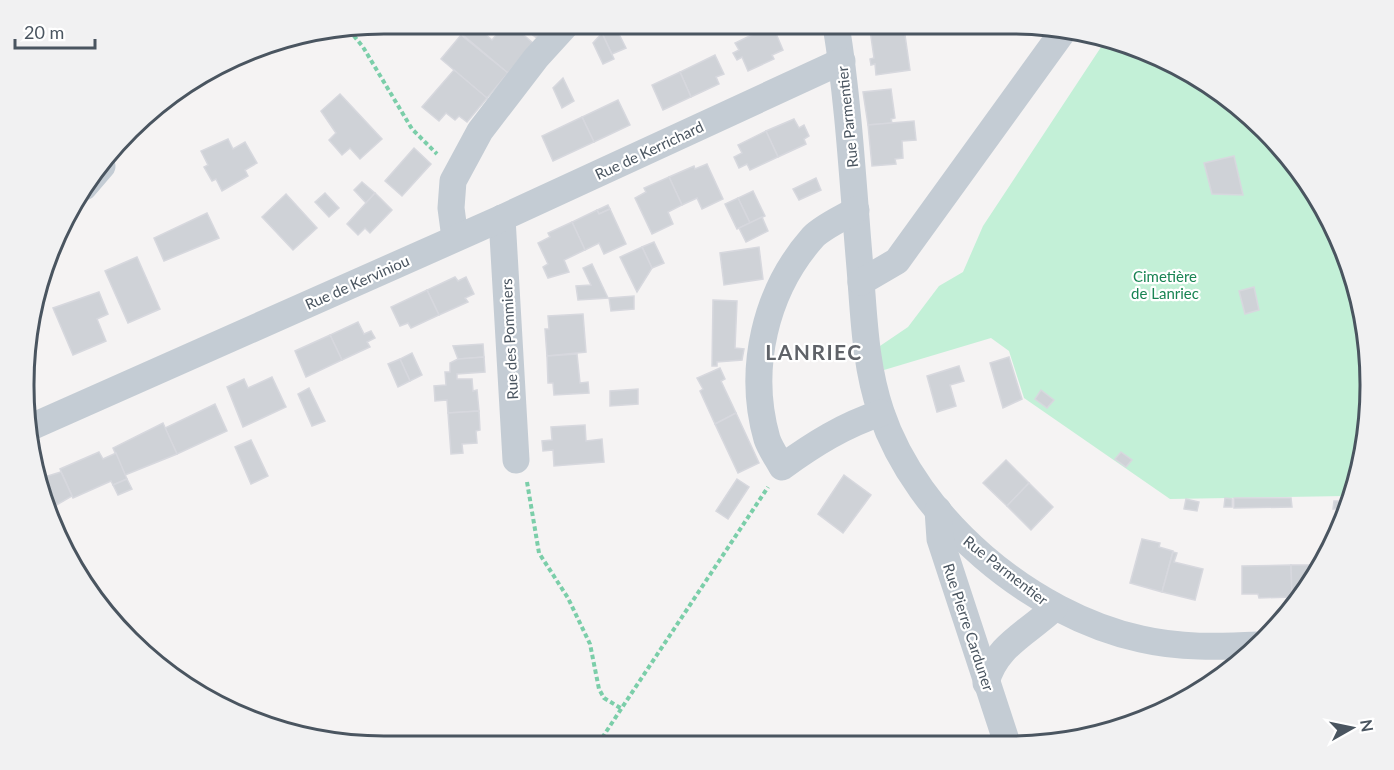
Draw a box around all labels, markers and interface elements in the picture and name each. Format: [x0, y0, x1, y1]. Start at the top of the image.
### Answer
scale bar [15, 12, 94, 50]
text: 20 m [24, 21, 64, 43]
street label: Rue Parmentier [833, 65, 861, 169]
street label: Rue de Kerrichard [592, 117, 706, 183]
street label: Rue de Kerviniou [302, 251, 412, 313]
park label: Cimetière de Lanriec [1131, 267, 1199, 302]
street label: Rue des Pommiers [497, 278, 521, 400]
district label: LANRIEC [765, 339, 863, 364]
street label: Rue Parmentier [960, 531, 1052, 609]
street label: Rue Pierre Carduner [940, 561, 998, 694]
north arrow [1322, 698, 1382, 758]
text: N [1357, 718, 1378, 733]

